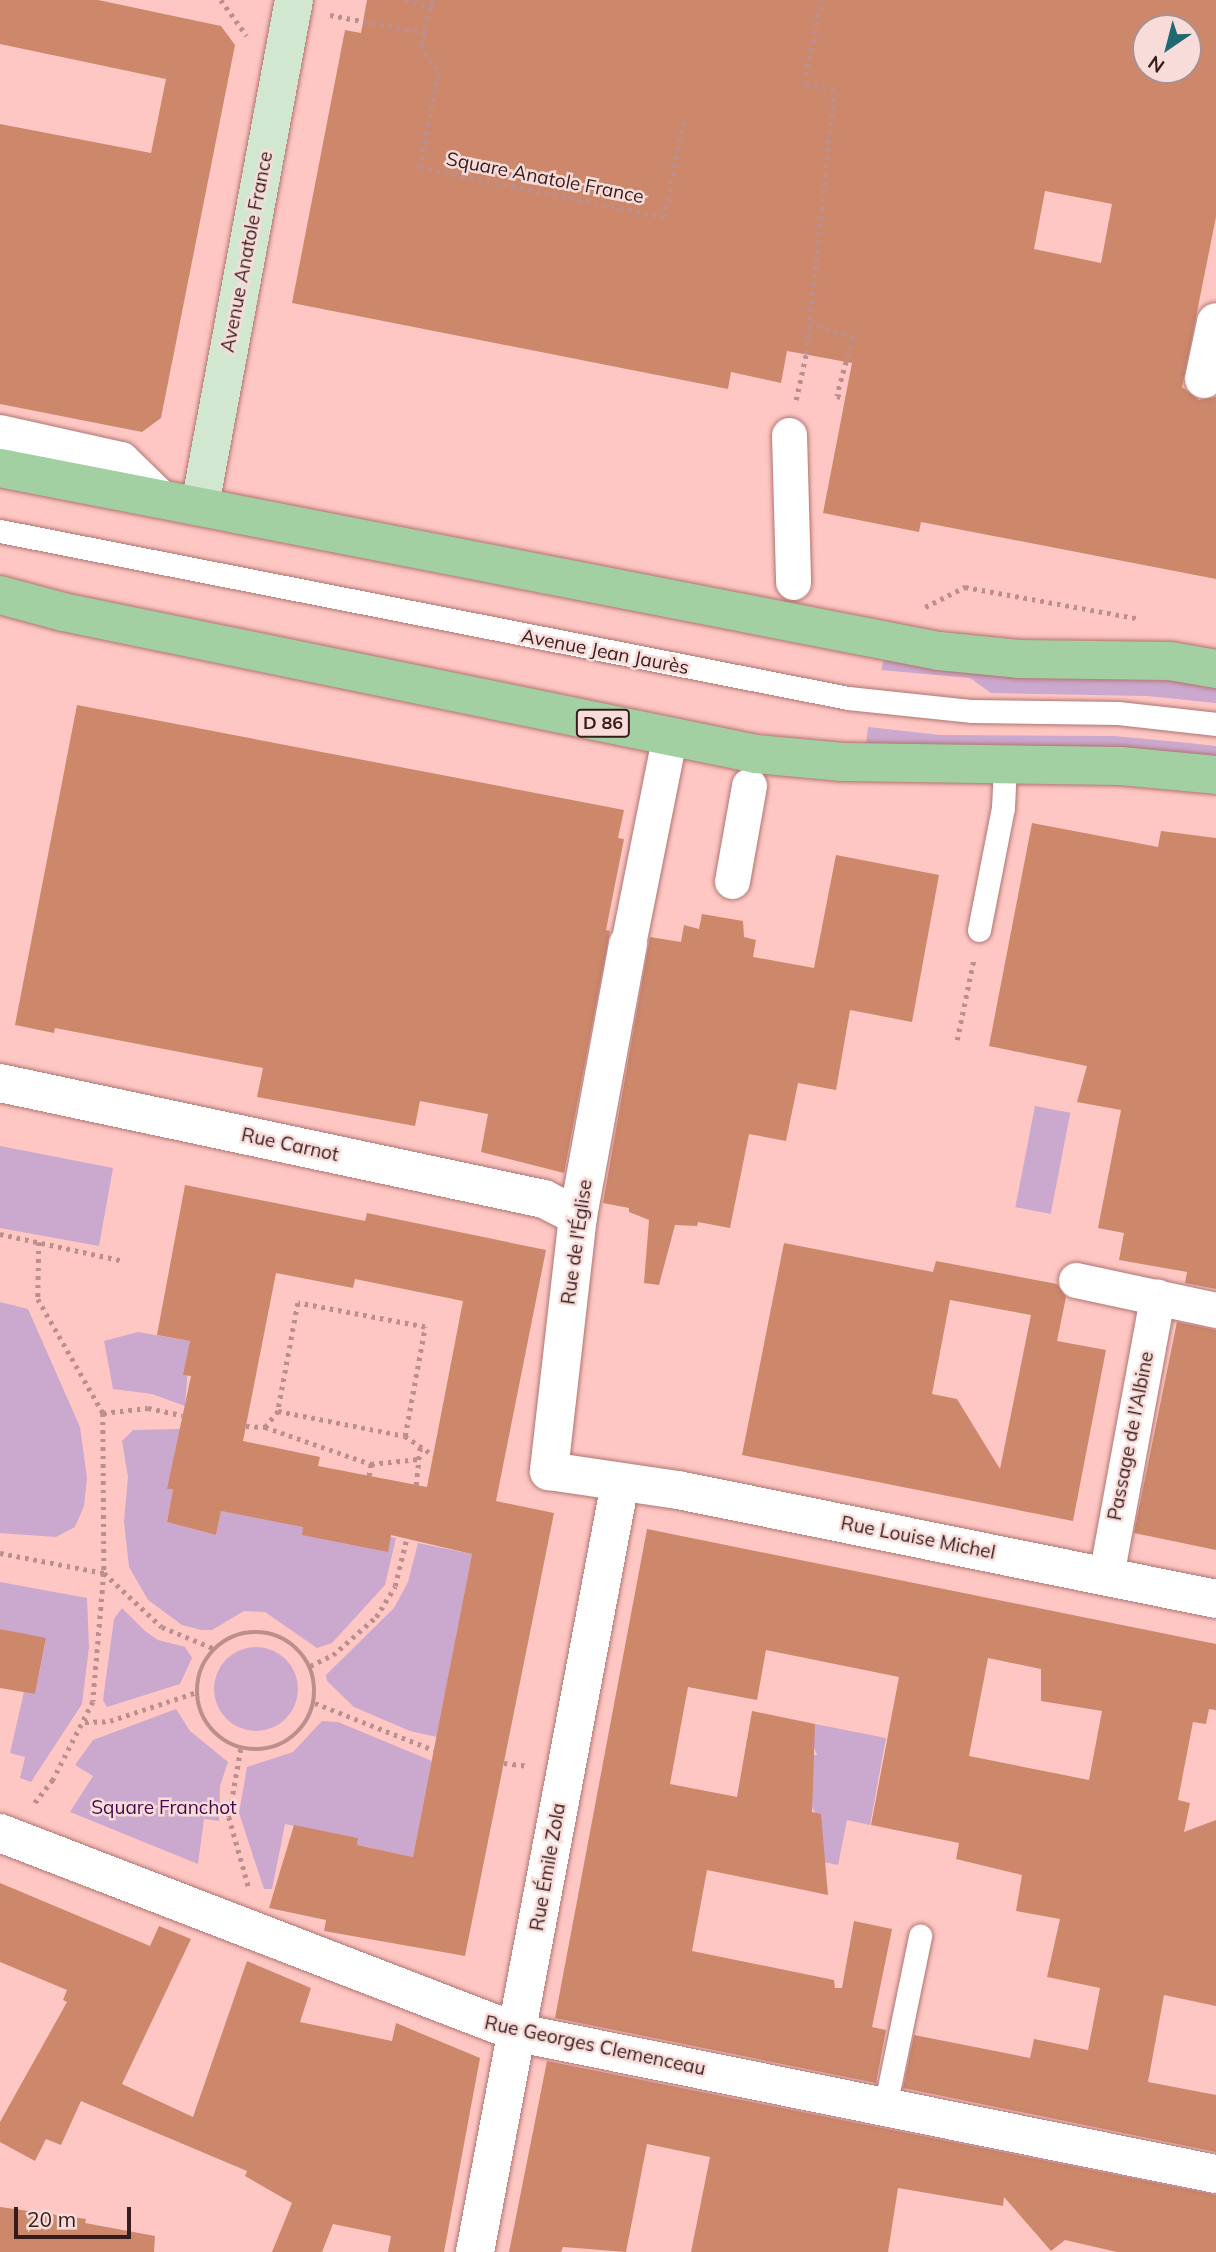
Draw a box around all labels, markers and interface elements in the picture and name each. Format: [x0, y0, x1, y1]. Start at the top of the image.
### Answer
north arrow [1132, 14, 1202, 84]
text: N [1143, 51, 1169, 79]
street label: Square Anatole France [444, 148, 646, 208]
street label: Avenue Anatole France [216, 150, 278, 354]
street label: Avenue Jean Jaurès [519, 625, 691, 679]
road number: D 86 [575, 708, 631, 738]
street label: Rue Carnot [239, 1124, 341, 1166]
street label: Rue de l'Église [557, 1178, 597, 1306]
street label: Passage de l'Albine [1103, 1350, 1159, 1522]
street label: Rue Louise Michel [839, 1512, 997, 1564]
park label: Square Franchot [91, 1797, 237, 1819]
street label: Rue Émile Zola [526, 1801, 570, 1933]
street label: Rue Georges Clemenceau [482, 2011, 708, 2081]
scale bar [18, 2192, 135, 2236]
text: 20 m [27, 2206, 76, 2232]

